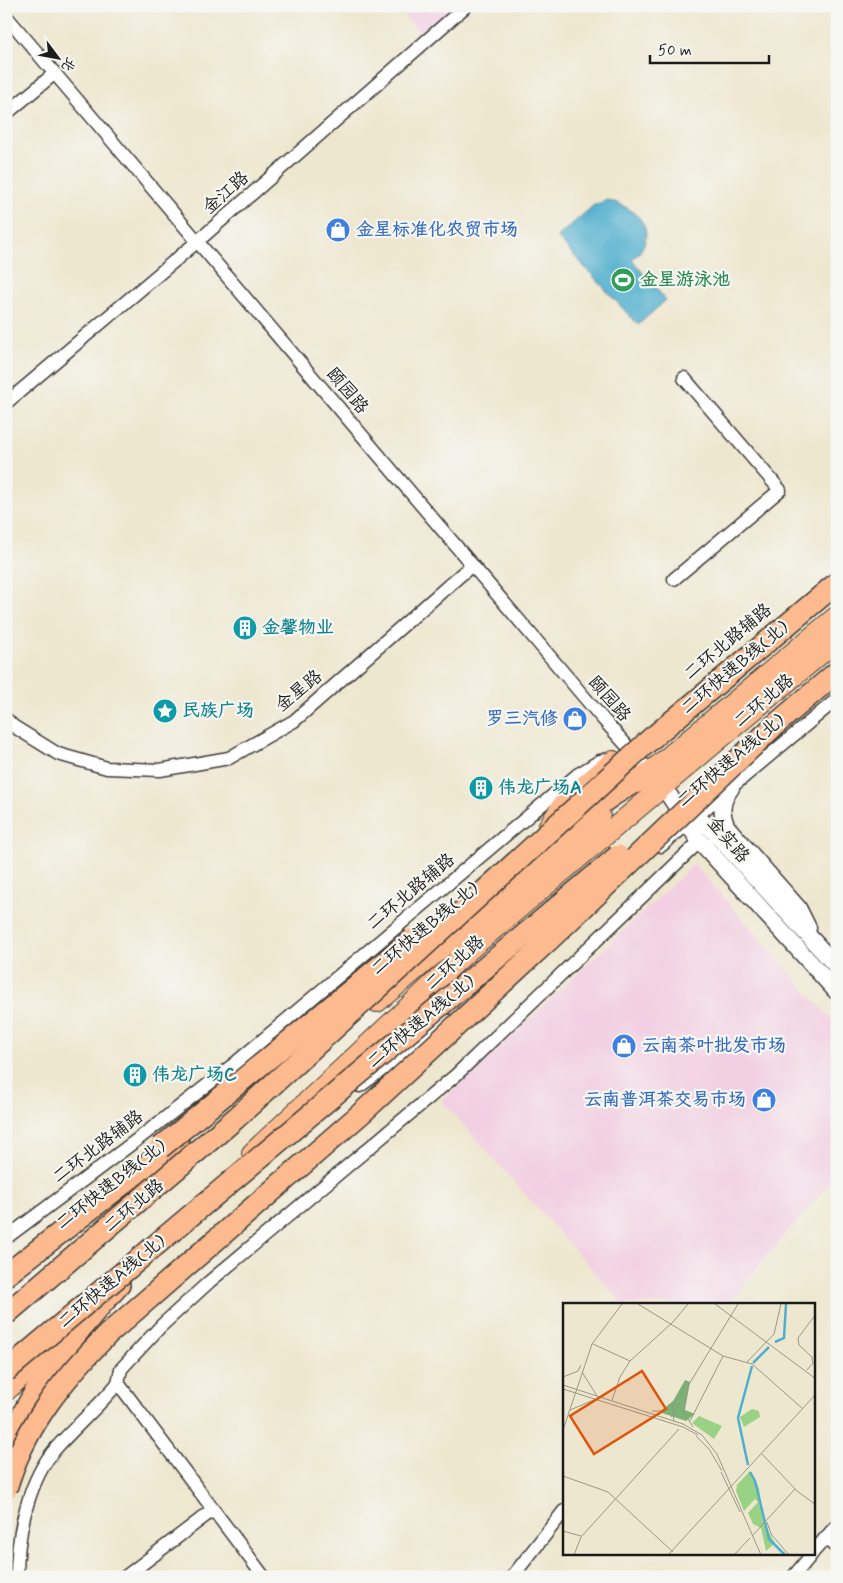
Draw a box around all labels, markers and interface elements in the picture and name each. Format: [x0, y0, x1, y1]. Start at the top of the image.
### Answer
north arrow [32, 32, 82, 82]
scale bar [650, 32, 769, 64]
text: 50 m [658, 41, 692, 61]
text: 北 [57, 54, 80, 75]
street label: 金江路 [198, 166, 254, 220]
shop icon: 金星标准化农贸市场 [325, 217, 351, 243]
place label: 金星标准化农贸市场 [356, 218, 518, 242]
sports icon: 金星游泳池 [610, 267, 636, 293]
place label: 金星游泳池 [640, 268, 730, 292]
street label: 颐园路 [320, 363, 374, 419]
street label: 二环北路辅路 [679, 598, 777, 686]
building icon: 金馨物业 [232, 615, 258, 641]
place label: 金馨物业 [262, 616, 334, 640]
street label: 二环快速B线(北) [676, 616, 794, 720]
street label: 金星路 [270, 665, 328, 717]
street label: 二环北路 [729, 669, 799, 733]
street label: 颐园路 [582, 671, 636, 727]
place icon: 民族广场 [152, 698, 178, 724]
place label: 民族广场 [182, 699, 254, 723]
shop icon: 罗三汽修 [562, 706, 588, 732]
place label: 罗三汽修 [486, 707, 558, 731]
street label: 二环快速A线(北) [672, 708, 790, 813]
building icon: 伟龙广场A [468, 775, 494, 801]
place label: 伟龙广场A [498, 776, 582, 800]
street label: 金实路 [701, 812, 755, 868]
street label: 二环北路辅路 [362, 848, 460, 936]
street label: 二环快速B线(北) [366, 877, 484, 981]
street label: 二环北路 [420, 930, 490, 996]
street label: 二环快速A线(北) [362, 969, 480, 1074]
shop icon: 云南茶叶批发市场 [611, 1033, 637, 1059]
place label: 云南茶叶批发市场 [642, 1034, 786, 1058]
building icon: 伟龙广场C [122, 1062, 148, 1088]
place label: 伟龙广场C [152, 1063, 237, 1087]
shop icon: 云南普洱茶交易市场 [751, 1087, 777, 1113]
place label: 云南普洱茶交易市场 [584, 1088, 746, 1112]
street label: 二环北路辅路 [48, 1105, 148, 1189]
street label: 二环快速B线(北) [51, 1134, 171, 1236]
street label: 二环北路 [99, 1174, 169, 1238]
street label: 二环快速A线(北) [53, 1229, 171, 1334]
inset map [563, 1303, 816, 1556]

